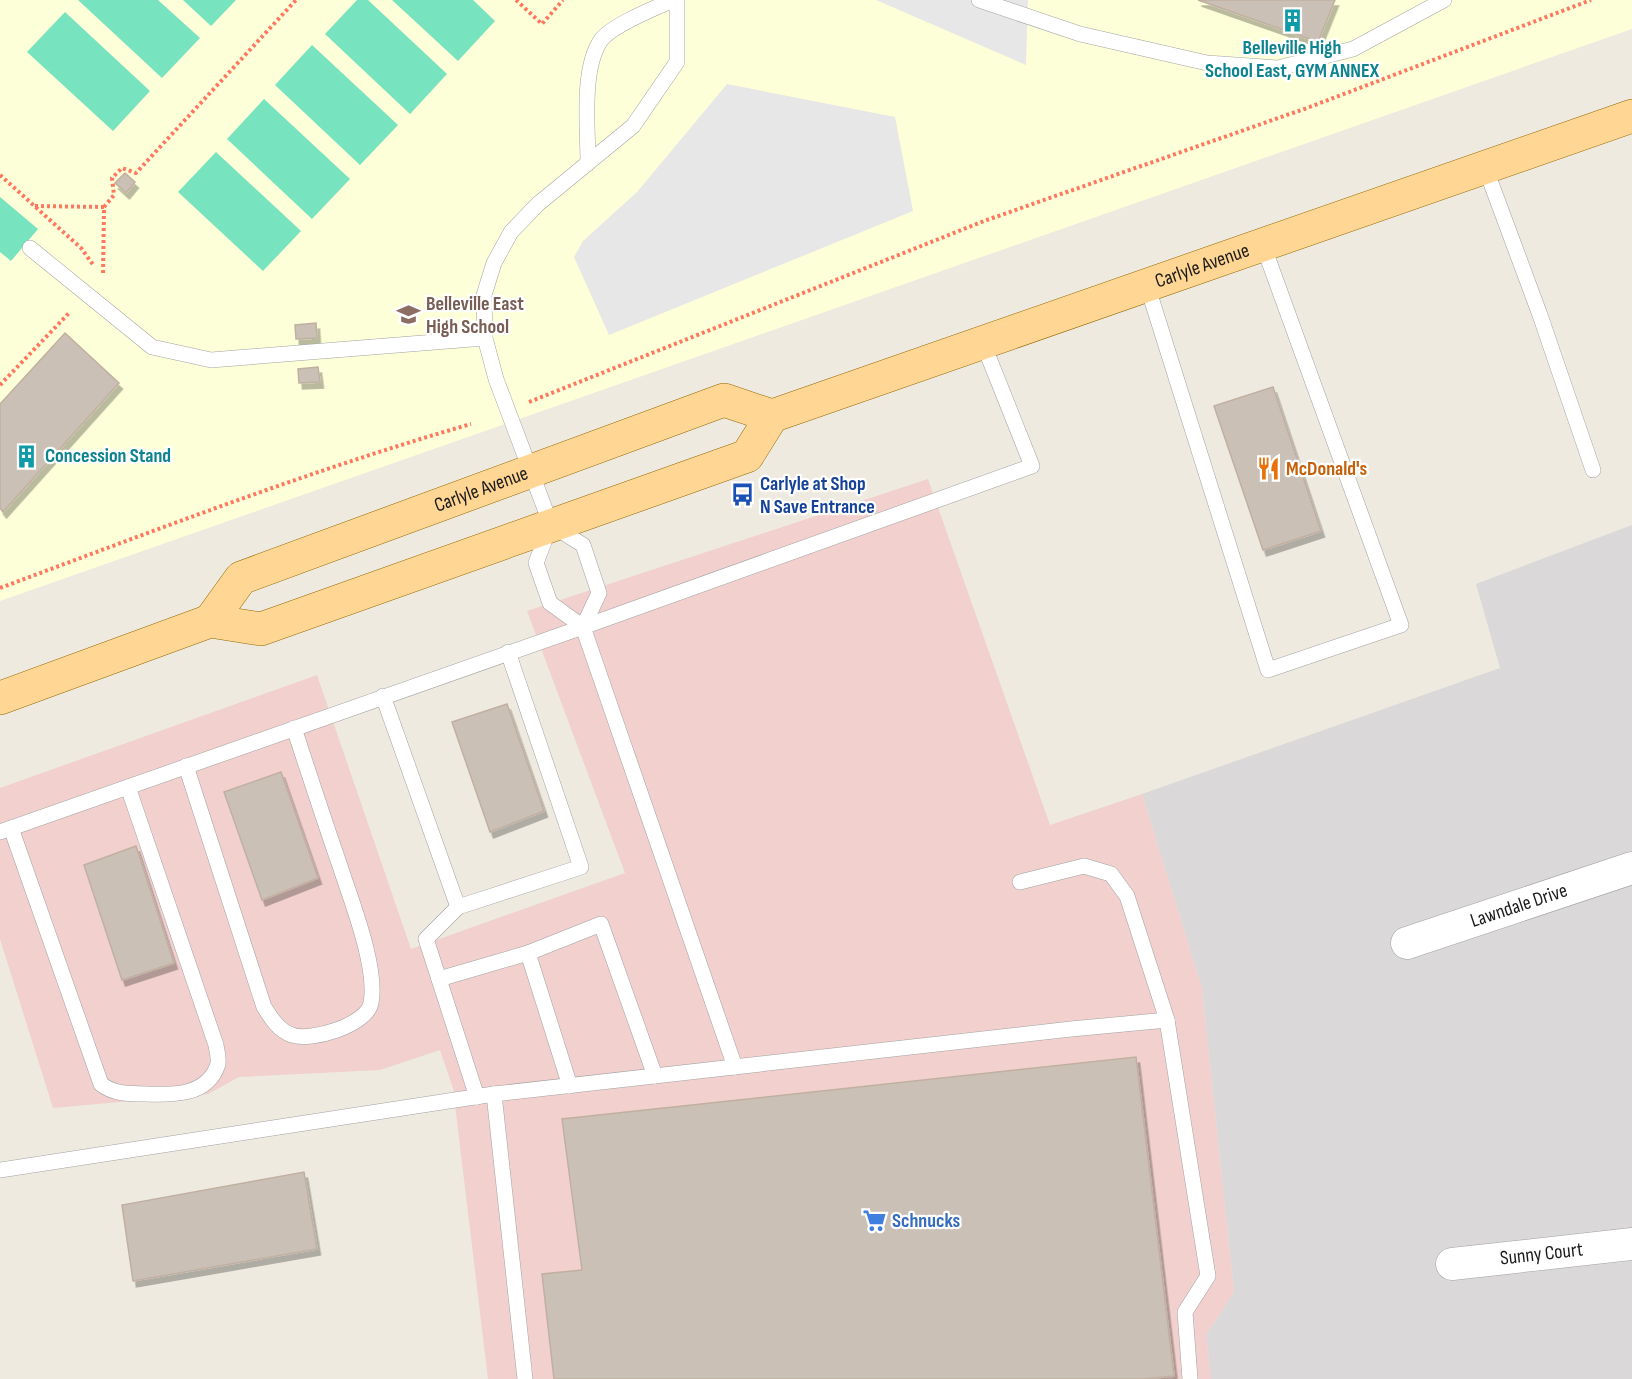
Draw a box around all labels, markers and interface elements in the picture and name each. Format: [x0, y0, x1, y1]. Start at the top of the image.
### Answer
building icon: Belleville High School East, GYM ANNEX [1279, 8, 1305, 34]
place label: Belleville High School East, GYM ANNEX [1205, 36, 1380, 83]
street label: Carlyle Avenue [1152, 238, 1253, 293]
place label: Belleville East High School [426, 292, 524, 339]
school or university icon: Belleville East High School [395, 302, 421, 328]
building icon: Concession Stand [14, 443, 40, 469]
place label: Concession Stand [45, 444, 171, 468]
restaurant icon: McDonald's [1255, 456, 1281, 482]
place label: McDonald's [1286, 457, 1368, 481]
street label: Carlyle Avenue [431, 461, 531, 518]
place label: Carlyle at Shop N Save Entrance [760, 472, 875, 519]
bus stop icon: Carlyle at Shop N Save Entrance [729, 482, 755, 508]
street label: Lawndale Drive [1467, 878, 1571, 933]
supermarket icon: Schnucks [861, 1208, 887, 1234]
place label: Schnucks [892, 1209, 961, 1233]
street label: Sunny Court [1499, 1238, 1584, 1271]

